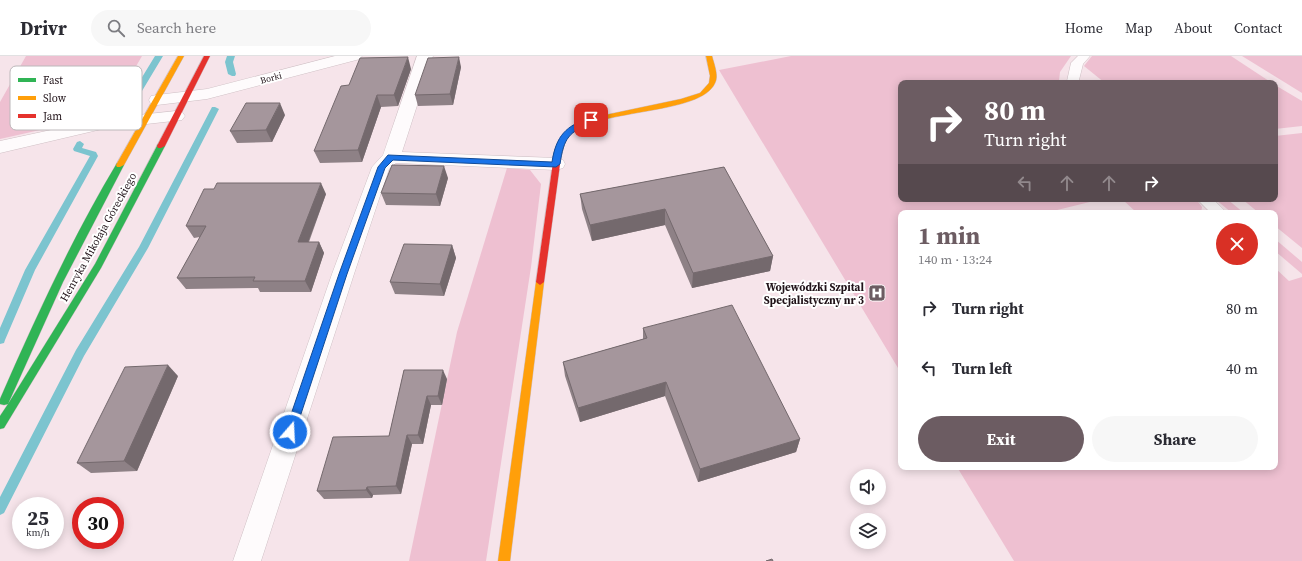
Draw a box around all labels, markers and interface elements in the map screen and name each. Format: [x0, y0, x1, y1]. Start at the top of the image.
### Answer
search box [91, 10, 371, 46]
text: Drivr [20, 15, 67, 41]
icon: search [105, 17, 127, 39]
text: Search here [137, 17, 216, 38]
text: Home [1065, 18, 1103, 38]
text: Map [1125, 18, 1152, 38]
text: About [1174, 18, 1212, 38]
text: Contact [1234, 18, 1282, 38]
legend [10, 66, 142, 130]
street label: Borki [259, 69, 283, 87]
text: Fast [43, 73, 63, 88]
text: Slow [43, 91, 67, 106]
text: 80 m [984, 91, 1046, 129]
icon: right [918, 96, 970, 148]
pin [574, 103, 608, 137]
text: Jam [42, 109, 62, 124]
icon: arrive [580, 109, 602, 131]
text: Turn right [984, 127, 1066, 152]
street label: Henryka Mikołaja Góreckiego [57, 170, 140, 304]
icon: left [1014, 172, 1036, 194]
icon: ahead [1056, 172, 1078, 194]
icon: ahead [1098, 172, 1120, 194]
icon: right [1140, 172, 1162, 194]
text: 1 min [918, 219, 980, 252]
button: close [1216, 223, 1258, 265]
text: 140 m · 13:24 [918, 251, 992, 268]
place label: Wojewódzki Szpital Specjalistyczny nr 3 [764, 280, 864, 308]
hospital icon: Wojewódzki Szpital Specjalistyczny nr 3 [867, 283, 887, 303]
icon: right [918, 297, 940, 319]
text: Turn right [952, 298, 1024, 319]
text: 80 m [1226, 298, 1258, 319]
icon: left [918, 357, 940, 379]
text: Turn left [952, 358, 1012, 379]
text: 40 m [1226, 358, 1258, 379]
position arrow [269, 411, 311, 453]
button: Exit [918, 416, 1084, 462]
button: Share [1092, 416, 1258, 462]
map controls [850, 469, 886, 549]
button: sound [850, 469, 886, 505]
speed limit sign: 30 [72, 497, 124, 549]
text: 25 [27, 504, 49, 532]
button: layers [850, 513, 886, 549]
text: km/h [26, 526, 50, 539]

